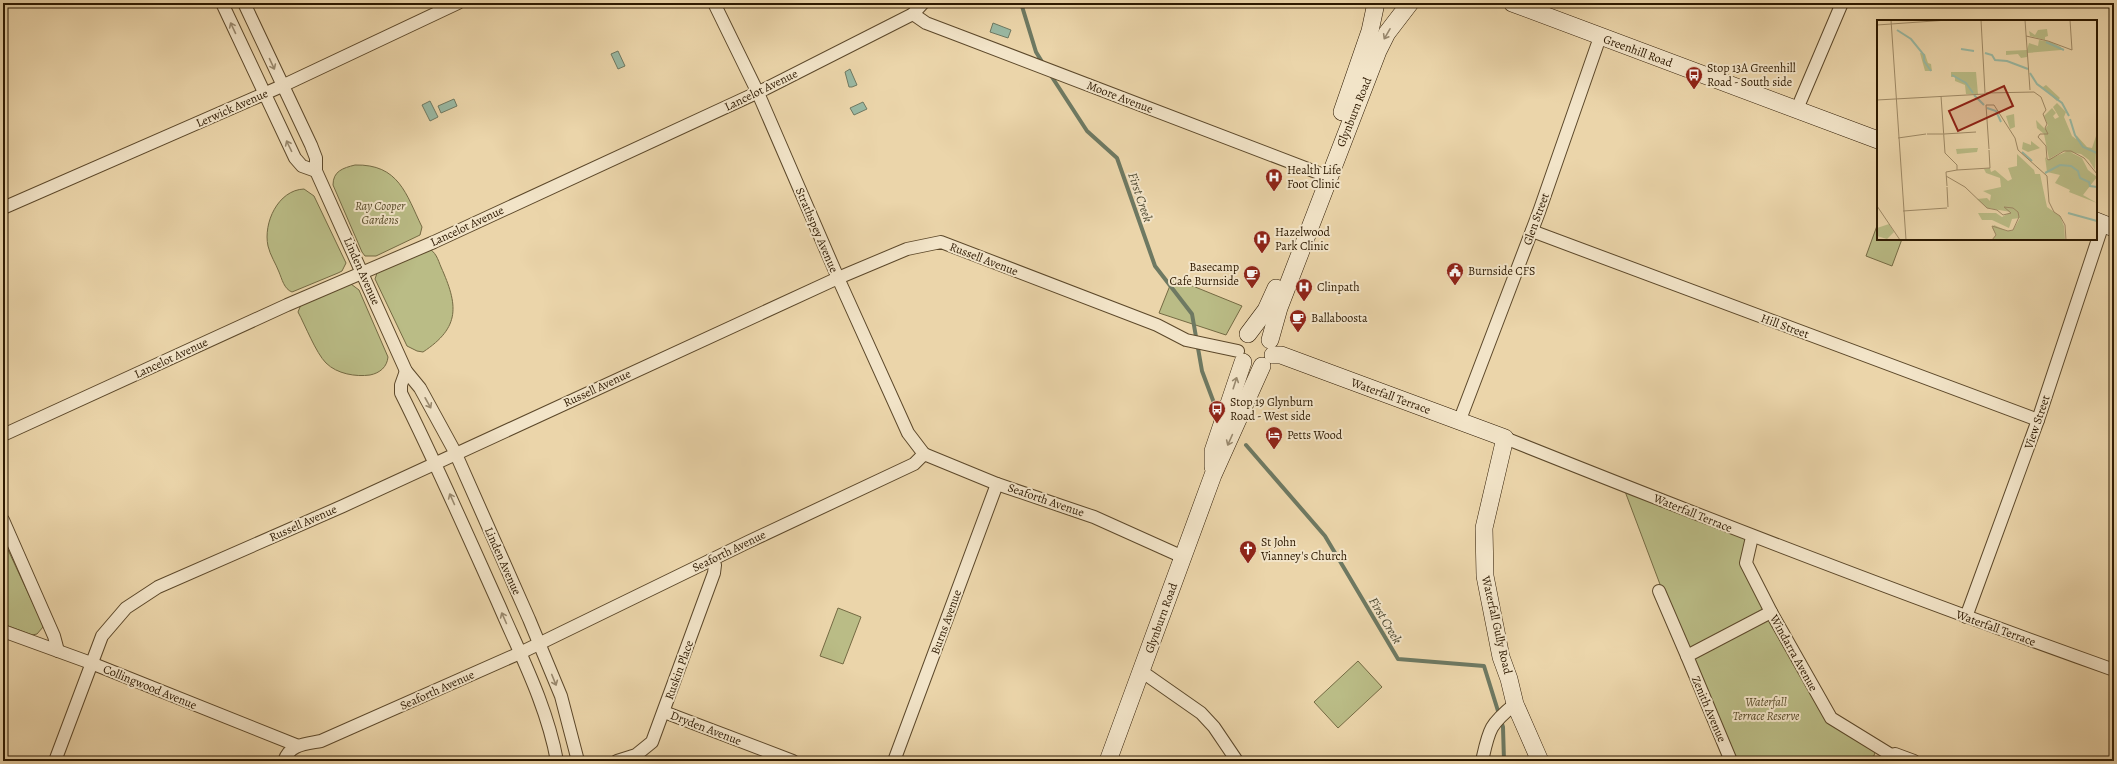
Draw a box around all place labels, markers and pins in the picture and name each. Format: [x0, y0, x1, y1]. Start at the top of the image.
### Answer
place label: Stop 13A Greenhill Road - South side [1707, 60, 1796, 90]
bus stop icon: Stop 13A Greenhill Road - South side [1684, 65, 1704, 90]
place label: Health Life Foot Clinic [1287, 162, 1341, 192]
hospital icon: Health Life Foot Clinic [1264, 167, 1284, 192]
place label: Hazelwood Park Clinic [1275, 224, 1330, 254]
hospital icon: Hazelwood Park Clinic [1252, 229, 1272, 254]
place label: Basecamp Cafe Burnside [1170, 259, 1239, 289]
public building icon: Burnside CFS [1445, 261, 1465, 286]
place label: Burnside CFS [1468, 263, 1535, 279]
cafe icon: Basecamp Cafe Burnside [1242, 264, 1262, 289]
hospital icon: Clinpath [1294, 277, 1314, 302]
place label: Clinpath [1317, 279, 1360, 295]
cafe icon: Ballaboosta [1288, 308, 1308, 333]
place label: Ballaboosta [1311, 310, 1368, 326]
place label: Stop 19 Glynburn Road - West side [1230, 394, 1314, 424]
bus stop icon: Stop 19 Glynburn Road - West side [1207, 399, 1227, 424]
hotel icon: Petts Wood [1264, 425, 1284, 450]
place label: Petts Wood [1287, 427, 1343, 443]
place label: St John Vianney's Church [1260, 534, 1348, 564]
church icon: St John Vianney's Church [1238, 539, 1258, 564]

